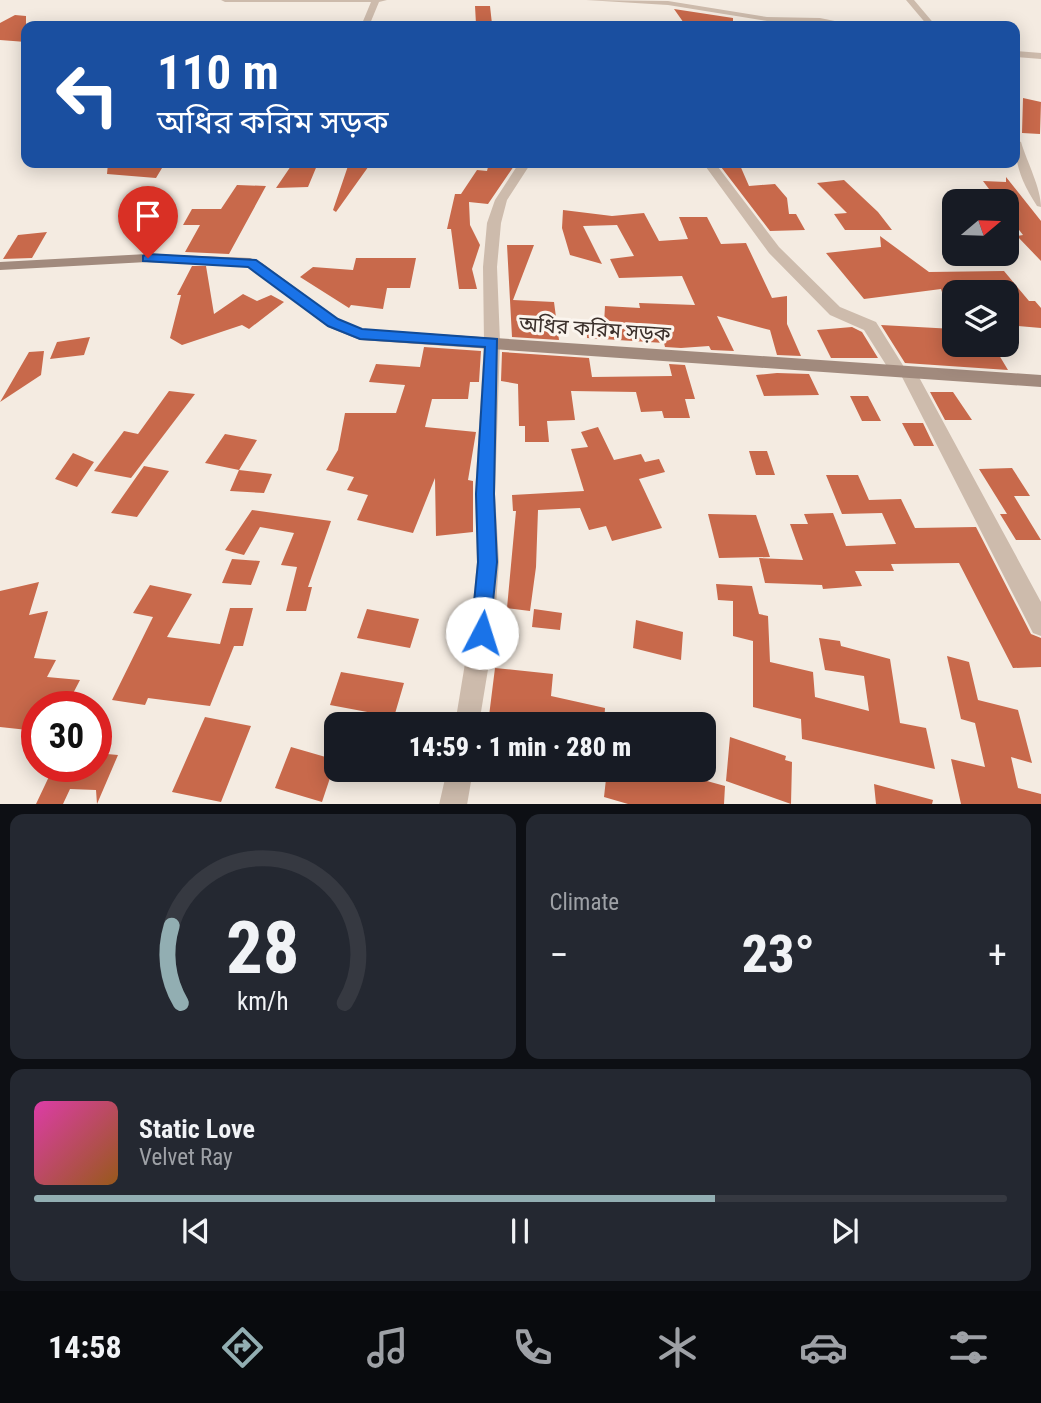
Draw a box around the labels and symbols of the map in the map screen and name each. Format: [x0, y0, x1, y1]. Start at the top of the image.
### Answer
pin [118, 186, 178, 258]
north arrow [942, 189, 1018, 266]
street label: অধির করিম সড়ক [517, 312, 673, 346]
position arrow [445, 596, 519, 670]
speed limit sign: 30 [21, 691, 112, 782]

